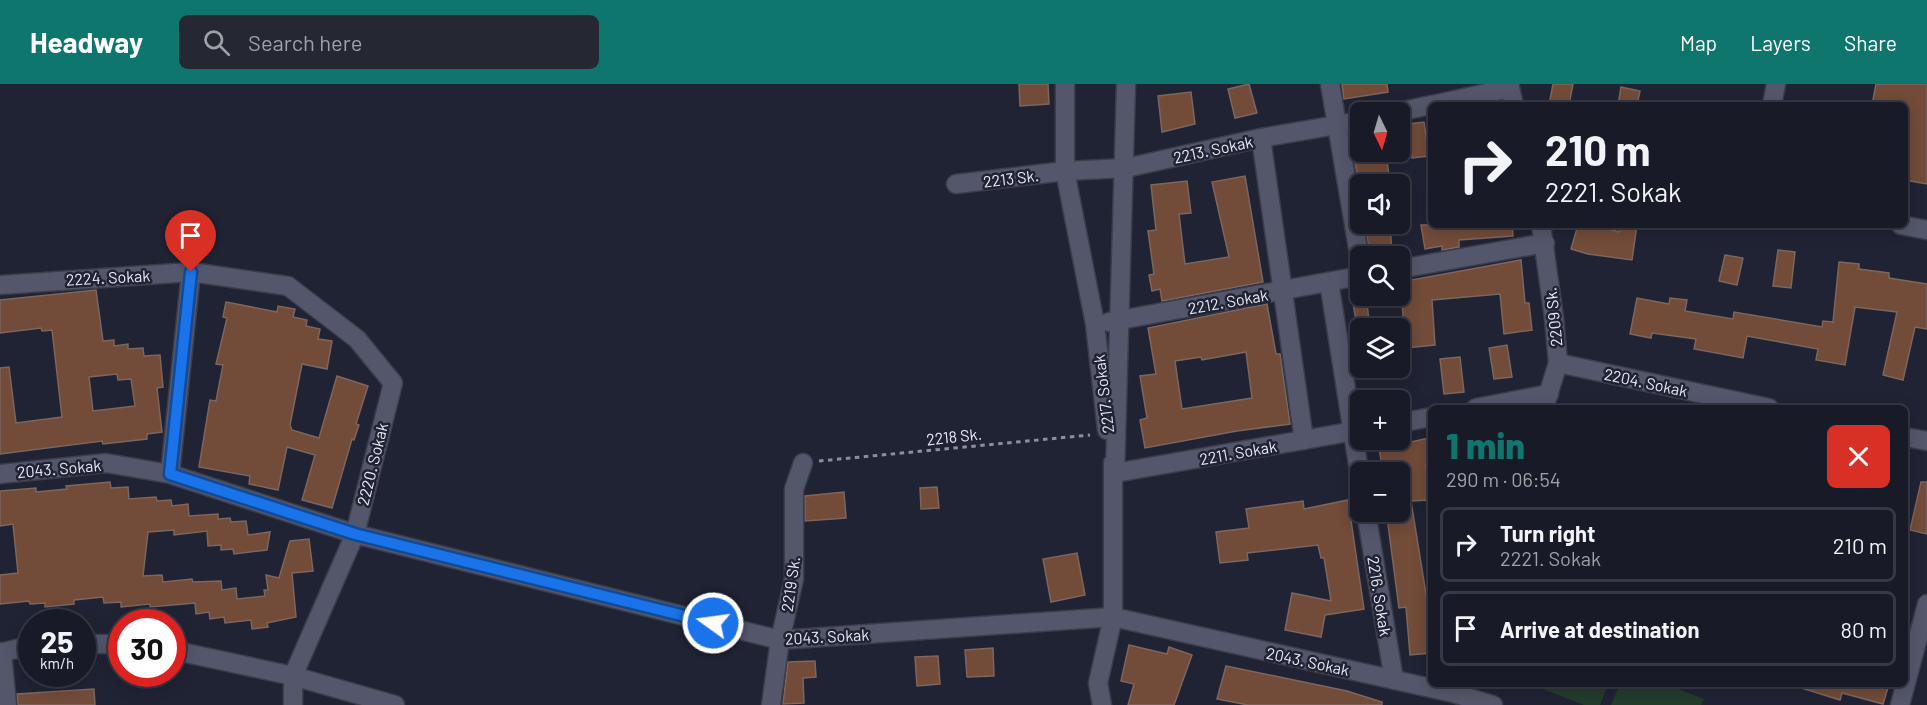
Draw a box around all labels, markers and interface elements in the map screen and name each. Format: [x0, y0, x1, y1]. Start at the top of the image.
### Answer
search box [179, 15, 599, 69]
text: Headway [30, 25, 143, 59]
icon: search [200, 26, 233, 59]
text: Search here [248, 29, 362, 55]
text: Map [1680, 30, 1717, 55]
text: Layers [1750, 30, 1811, 55]
text: Share [1844, 30, 1897, 55]
north arrow [1350, 102, 1410, 162]
map controls [1350, 102, 1410, 522]
text: 210 m [1545, 124, 1651, 174]
icon: right [1446, 126, 1524, 204]
street label: 2213. Sokak [1172, 131, 1254, 167]
street label: 2213 Sk. [982, 165, 1040, 191]
button: sound [1350, 174, 1410, 234]
text: 2221. Sokak [1545, 175, 1682, 207]
pin [165, 210, 216, 272]
icon: arrive [174, 219, 207, 252]
button: search [1350, 246, 1410, 306]
street label: 2224. Sokak [65, 265, 151, 289]
street label: 2212. Sokak [1187, 285, 1269, 317]
street label: 2209 Sk. [1540, 286, 1566, 348]
button: layers [1350, 318, 1410, 378]
street label: 2217. Sokak [1089, 354, 1117, 434]
street label: 2204. Sokak [1603, 364, 1689, 400]
button: + [1350, 390, 1410, 450]
street label: 2220. Sokak [353, 421, 391, 507]
text: 1 min [1446, 423, 1525, 466]
street label: 2218 Sk. [925, 424, 983, 448]
button: close [1827, 425, 1890, 488]
street label: 2211. Sokak [1198, 436, 1278, 468]
street label: 2043. Sokak [16, 455, 102, 481]
button: − [1350, 462, 1410, 522]
text: 290 m · 06:54 [1446, 467, 1561, 491]
text: Turn right [1500, 520, 1595, 546]
icon: right [1449, 528, 1482, 561]
text: 210 m [1833, 532, 1887, 558]
text: 2221. Sokak [1500, 546, 1601, 570]
street label: 2219 Sk. [777, 555, 803, 613]
street label: 2216. Sokak [1364, 555, 1396, 637]
position arrow [681, 591, 745, 655]
speed limit sign: 30 [108, 609, 186, 687]
icon: arrive [1449, 612, 1482, 645]
text: Arrive at destination [1500, 616, 1699, 642]
text: 80 m [1841, 616, 1887, 642]
text: 25 [41, 623, 73, 659]
street label: 2043. Sokak [784, 624, 870, 648]
street label: 2043. Sokak [1265, 643, 1351, 679]
text: km/h [40, 654, 74, 672]

